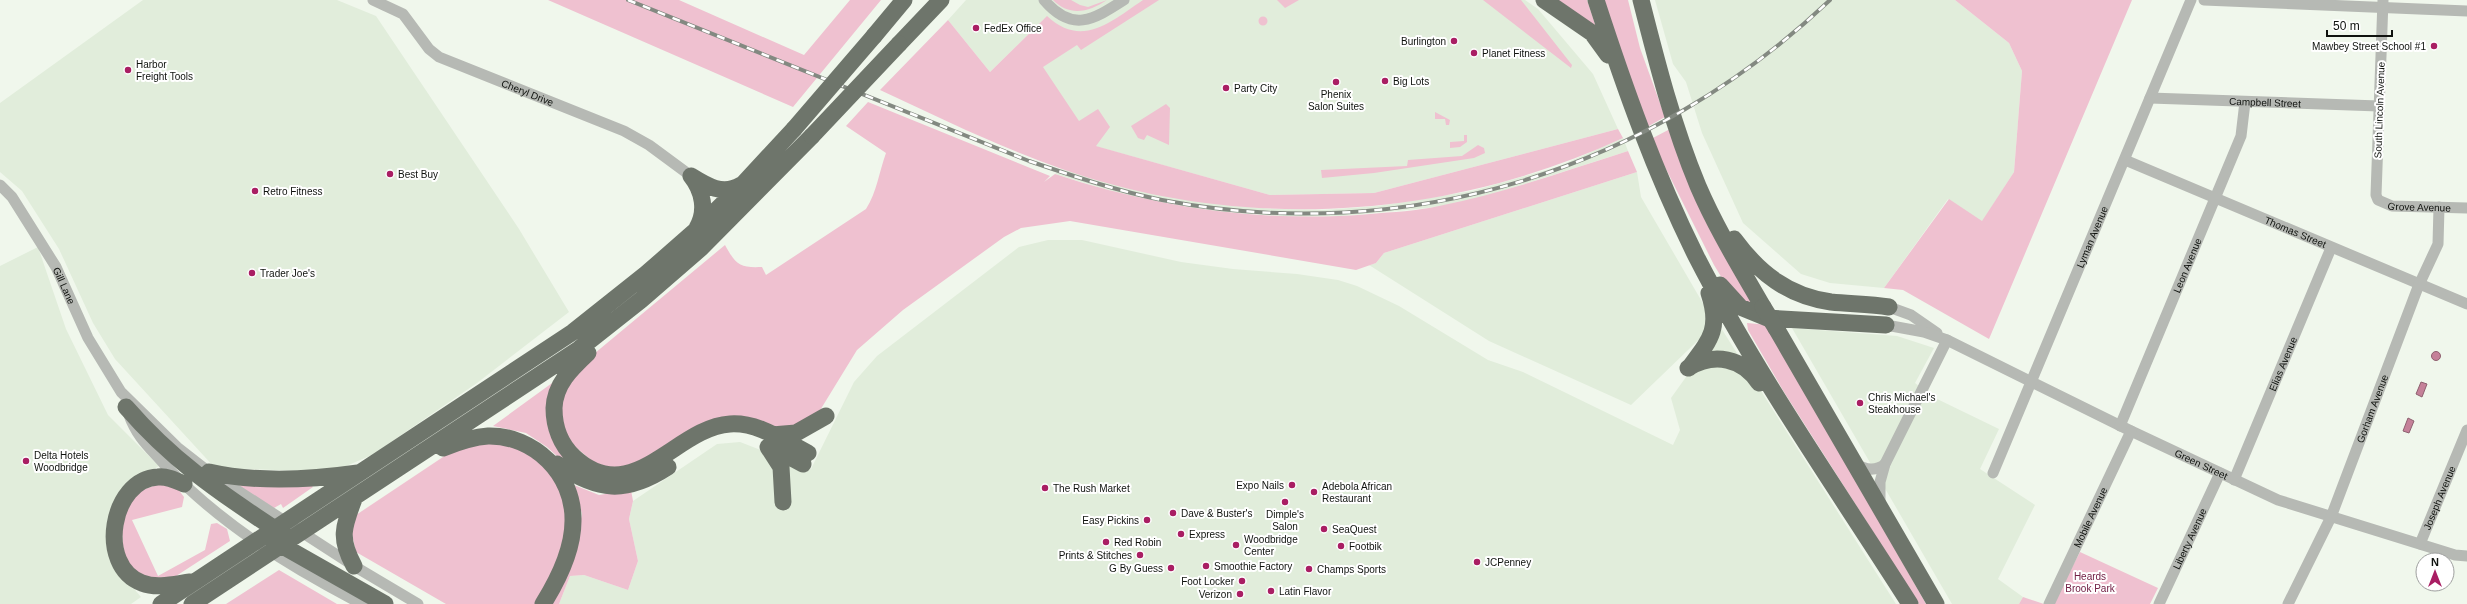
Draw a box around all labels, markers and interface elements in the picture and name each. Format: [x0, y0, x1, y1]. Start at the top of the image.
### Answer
scale bar [2327, 12, 2392, 38]
text: 50 m [2333, 19, 2360, 33]
marker: FedEx Office [971, 23, 981, 33]
place label: FedEx Office [984, 23, 1042, 34]
place label: Burlington [1401, 36, 1446, 47]
marker: Burlington [1449, 36, 1459, 46]
place label: Mawbey Street School #1 [2312, 41, 2426, 52]
marker: Mawbey Street School #1 [2429, 41, 2439, 51]
marker: Planet Fitness [1469, 48, 1479, 58]
place label: Planet Fitness [1482, 48, 1545, 59]
place label: Harbor Freight Tools [136, 59, 193, 82]
street label: South Lincoln Avenue [2372, 61, 2387, 158]
marker: Harbor Freight Tools [123, 65, 133, 75]
marker: Big Lots [1380, 76, 1390, 86]
place label: Big Lots [1393, 76, 1429, 87]
marker: Phenix Salon Suites [1331, 77, 1341, 87]
street label: Cheryl Drive [500, 78, 555, 108]
marker: Party City [1221, 83, 1231, 93]
place label: Party City [1234, 83, 1277, 94]
place label: Phenix Salon Suites [1308, 89, 1364, 112]
street label: Campbell Street [2229, 96, 2301, 109]
marker: Best Buy [385, 169, 395, 179]
place label: Best Buy [398, 169, 438, 180]
marker: Retro Fitness [250, 186, 260, 196]
place label: Retro Fitness [263, 186, 322, 197]
street label: Grove Avenue [2386, 200, 2451, 214]
street label: Lyman Avenue [2075, 204, 2110, 269]
street label: Thomas Street [2263, 214, 2328, 250]
street label: Leon Avenue [2171, 236, 2204, 295]
street label: Gill Lane [51, 265, 77, 306]
marker: Trader Joe's [247, 268, 257, 278]
place label: Trader Joe's [260, 268, 315, 279]
street label: Elias Avenue [2267, 335, 2299, 393]
street label: Gorham Avenue [2355, 373, 2391, 444]
place label: Chris Michael's Steakhouse [1868, 392, 1935, 415]
marker: Chris Michael's Steakhouse [1855, 398, 1865, 408]
street label: Green Street [2173, 447, 2230, 482]
place label: Delta Hotels Woodbridge [34, 450, 88, 473]
marker: Delta Hotels Woodbridge [21, 456, 31, 466]
street label: Joseph Avenue [2421, 464, 2458, 532]
place label: Expo Nails [1236, 480, 1284, 491]
marker: Expo Nails [1287, 480, 1297, 490]
place label: Adebola African Restaurant [1322, 481, 1392, 504]
marker: The Rush Market [1040, 483, 1050, 493]
place label: The Rush Market [1053, 483, 1130, 494]
street label: Mobile Avenue [2072, 485, 2110, 549]
marker: Adebola African Restaurant [1309, 487, 1319, 497]
marker: Dimple's Salon [1280, 497, 1290, 507]
street label: Liberty Avenue [2171, 506, 2209, 571]
marker: Dave & Buster's [1168, 508, 1178, 518]
place label: Dave & Buster's [1181, 508, 1252, 519]
place label: Dimple's Salon [1266, 509, 1304, 532]
place label: Easy Pickins [1082, 515, 1139, 526]
marker: Easy Pickins [1142, 515, 1152, 525]
marker: SeaQuest [1319, 524, 1329, 534]
place label: SeaQuest [1332, 524, 1377, 535]
marker: Express [1176, 529, 1186, 539]
place label: Express [1189, 529, 1225, 540]
place label: Woodbridge Center [1244, 534, 1298, 557]
marker: Red Robin [1101, 537, 1111, 547]
place label: Red Robin [1114, 537, 1161, 548]
marker: Woodbridge Center [1231, 540, 1241, 550]
marker: Footbik [1336, 541, 1346, 551]
place label: Footbik [1349, 541, 1383, 552]
place label: Prints & Stitches [1059, 550, 1132, 561]
marker: Prints & Stitches [1135, 550, 1145, 560]
north arrow [2415, 552, 2455, 592]
text: N [2431, 556, 2439, 568]
marker: JCPenney [1472, 557, 1482, 567]
place label: JCPenney [1485, 557, 1531, 568]
marker: Smoothie Factory [1201, 561, 1211, 571]
place label: Smoothie Factory [1214, 561, 1292, 572]
place label: G By Guess [1109, 563, 1163, 574]
marker: G By Guess [1166, 563, 1176, 573]
marker: Champs Sports [1304, 564, 1314, 574]
place label: Champs Sports [1317, 564, 1386, 575]
park label: Heards Brook Park [2065, 571, 2116, 594]
place label: Foot Locker [1181, 576, 1235, 587]
marker: Foot Locker [1237, 576, 1247, 586]
marker: Latin Flavor [1266, 586, 1276, 596]
place label: Latin Flavor [1279, 586, 1332, 597]
place label: Verizon [1199, 589, 1232, 600]
marker: Verizon [1235, 589, 1245, 599]

